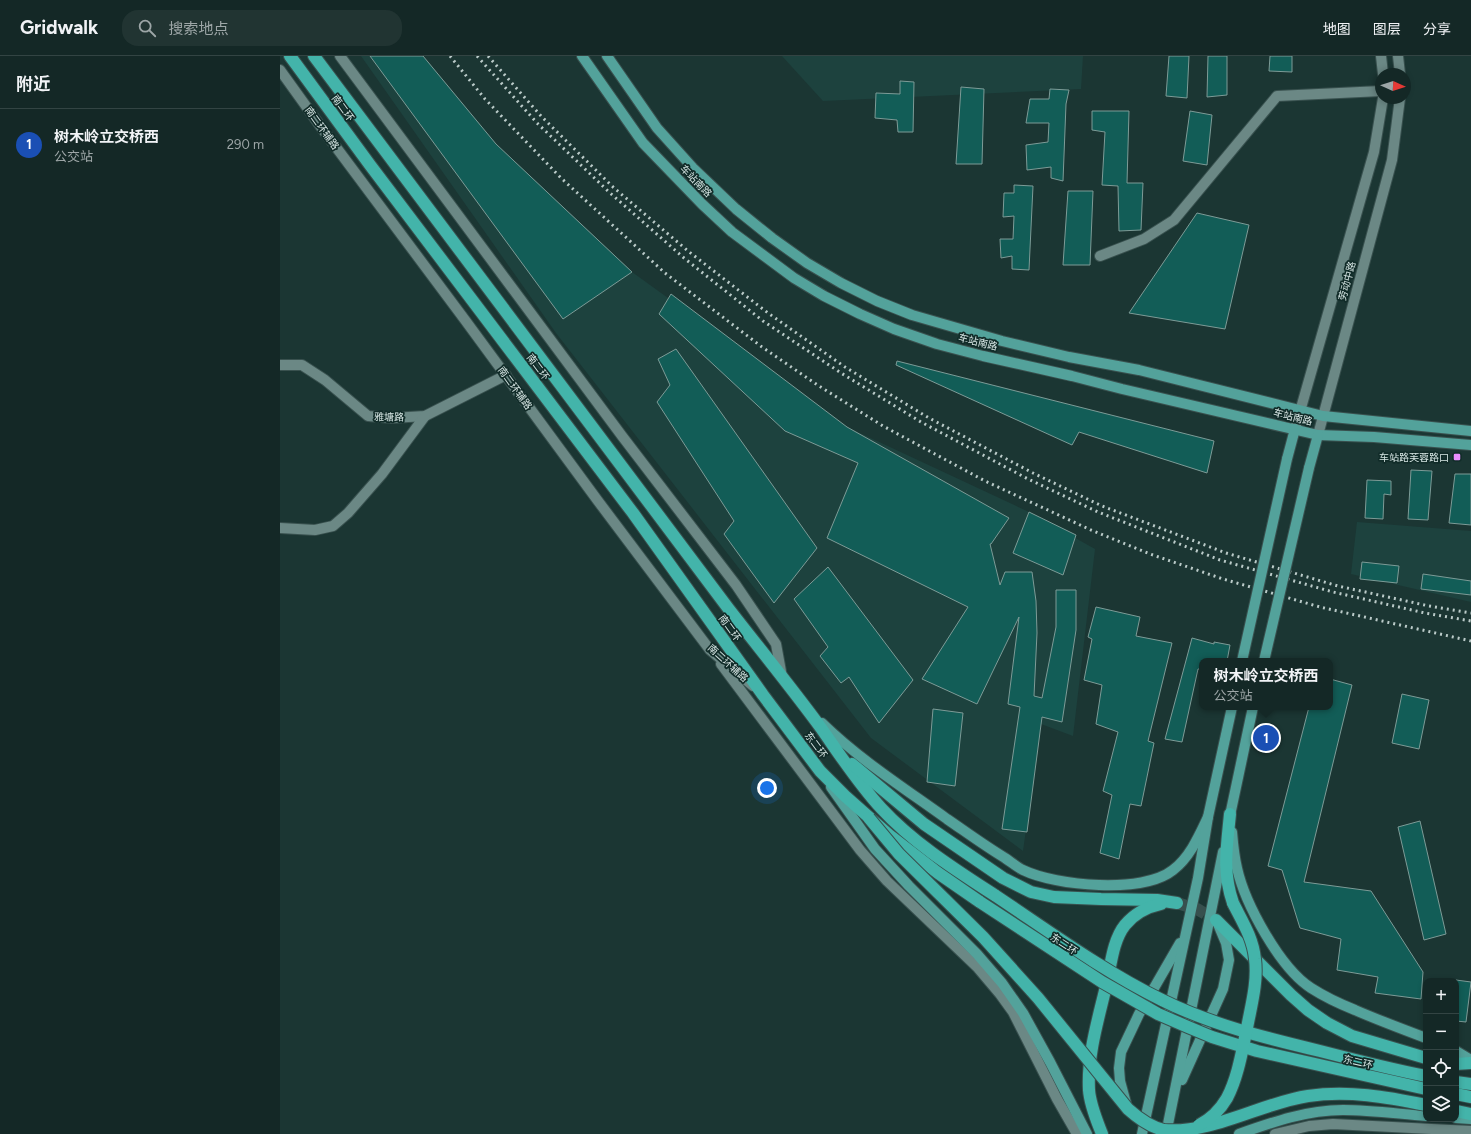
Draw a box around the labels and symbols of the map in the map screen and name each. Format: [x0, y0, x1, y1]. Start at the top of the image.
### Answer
north arrow [1375, 68, 1411, 104]
street label: 南二环 [329, 92, 357, 124]
street label: 南二环辅路 [302, 104, 342, 152]
street label: 车站南路 [677, 162, 715, 200]
street label: 劳动中路 [1336, 260, 1358, 302]
street label: 车站南路 [957, 331, 999, 353]
street label: 南二环 [524, 351, 552, 383]
street label: 南二环辅路 [495, 364, 535, 412]
street label: 车站南路 [1272, 406, 1314, 428]
street label: 雅塘路 [374, 410, 404, 424]
place label: 车站路芙蓉路口 [1379, 451, 1449, 464]
marker: 车站路芙蓉路口 [1452, 452, 1462, 462]
street label: 南二环 [716, 612, 744, 644]
street label: 南二环辅路 [705, 641, 751, 685]
pin: 1 [1253, 723, 1279, 753]
street label: 东二环 [802, 729, 830, 761]
your location [757, 778, 777, 798]
street label: 东二环 [1048, 930, 1080, 958]
street label: 东二环 [1342, 1052, 1374, 1072]

